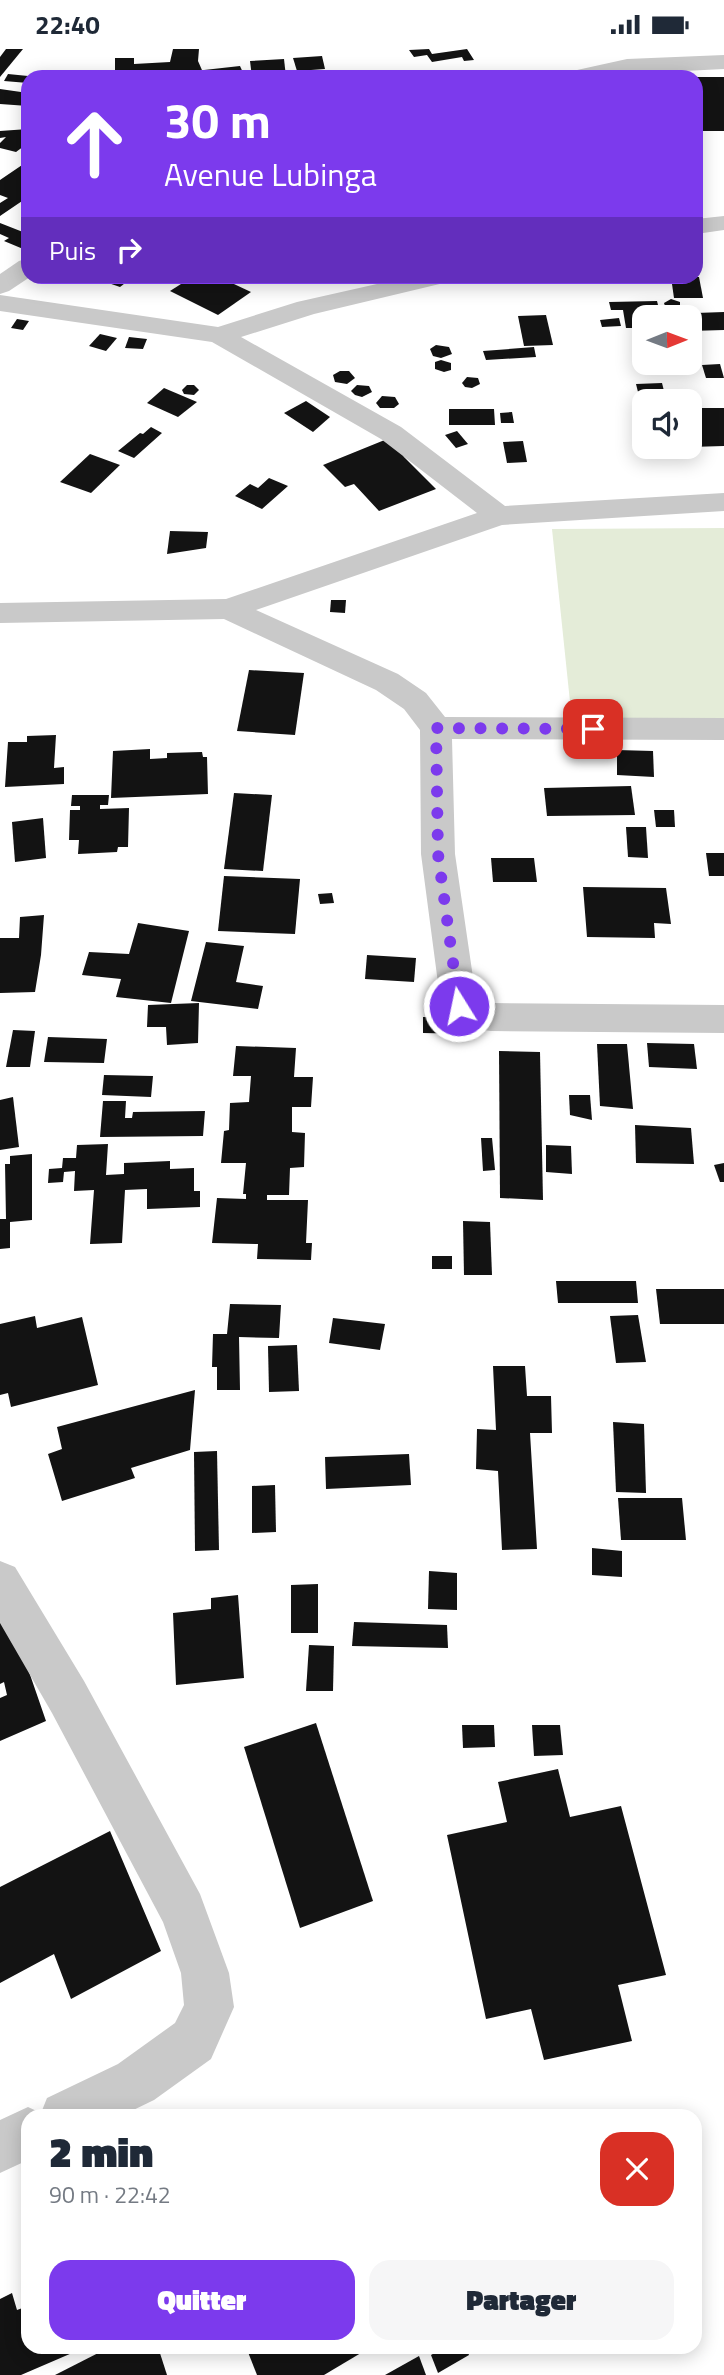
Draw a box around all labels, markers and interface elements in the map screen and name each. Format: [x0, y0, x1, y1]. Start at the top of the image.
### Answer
text: 22:40 [35, 5, 100, 44]
text: 30 m [164, 82, 271, 157]
icon: ahead [49, 98, 140, 189]
text: Avenue Lubinga [164, 150, 377, 198]
text: Puis [49, 231, 96, 270]
icon: right [110, 231, 148, 269]
north arrow [632, 305, 702, 375]
map controls [632, 305, 702, 459]
button: sound [632, 389, 702, 459]
pin [563, 699, 623, 759]
icon: arrive [574, 710, 612, 748]
position arrow [422, 969, 496, 1043]
text: 2 min [49, 2119, 153, 2183]
button: close [600, 2132, 674, 2206]
text: 90 m · 22:42 [49, 2177, 171, 2212]
button: Quitter [49, 2260, 355, 2340]
button: Partager [369, 2260, 674, 2340]

